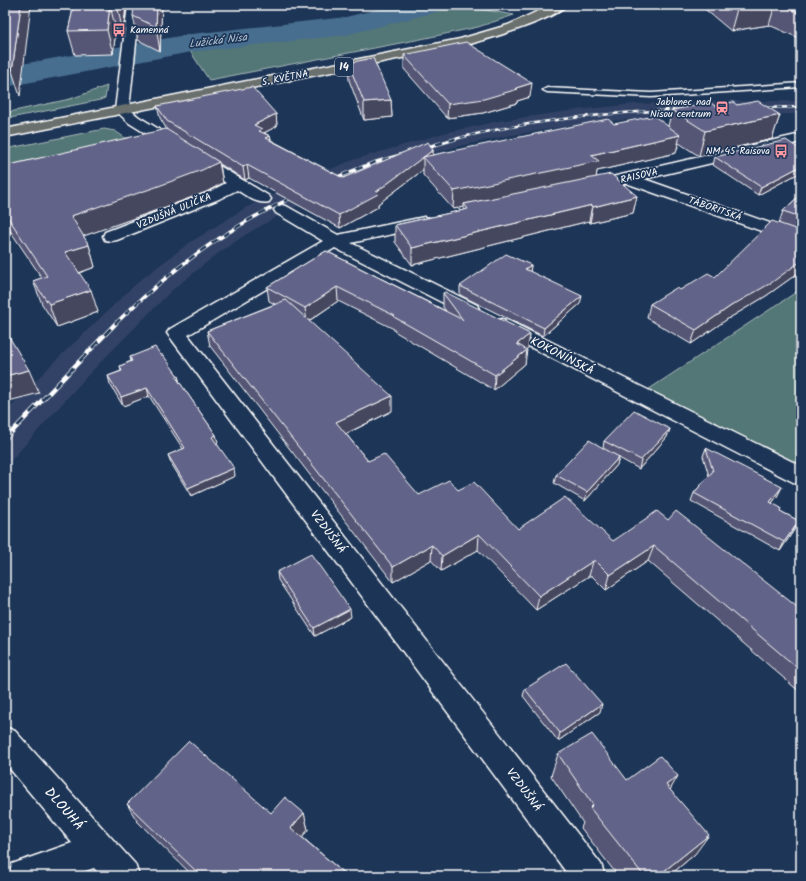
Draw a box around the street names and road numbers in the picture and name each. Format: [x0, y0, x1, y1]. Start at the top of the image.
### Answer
road number: 14 [335, 58, 353, 76]
street label: 5. KVĚTNA [260, 66, 310, 90]
street label: RAISOVA [619, 164, 659, 188]
street label: VZDUŠNÁ ULIČKA [134, 189, 214, 233]
street label: TÁBORITSKÁ [686, 192, 744, 226]
street label: KOKONÍNSKÁ [527, 332, 597, 380]
street label: VZDUŠNÁ [305, 506, 351, 558]
street label: VZDUŠNÁ [501, 764, 547, 816]
street label: DLOUHÁ [39, 782, 89, 836]

